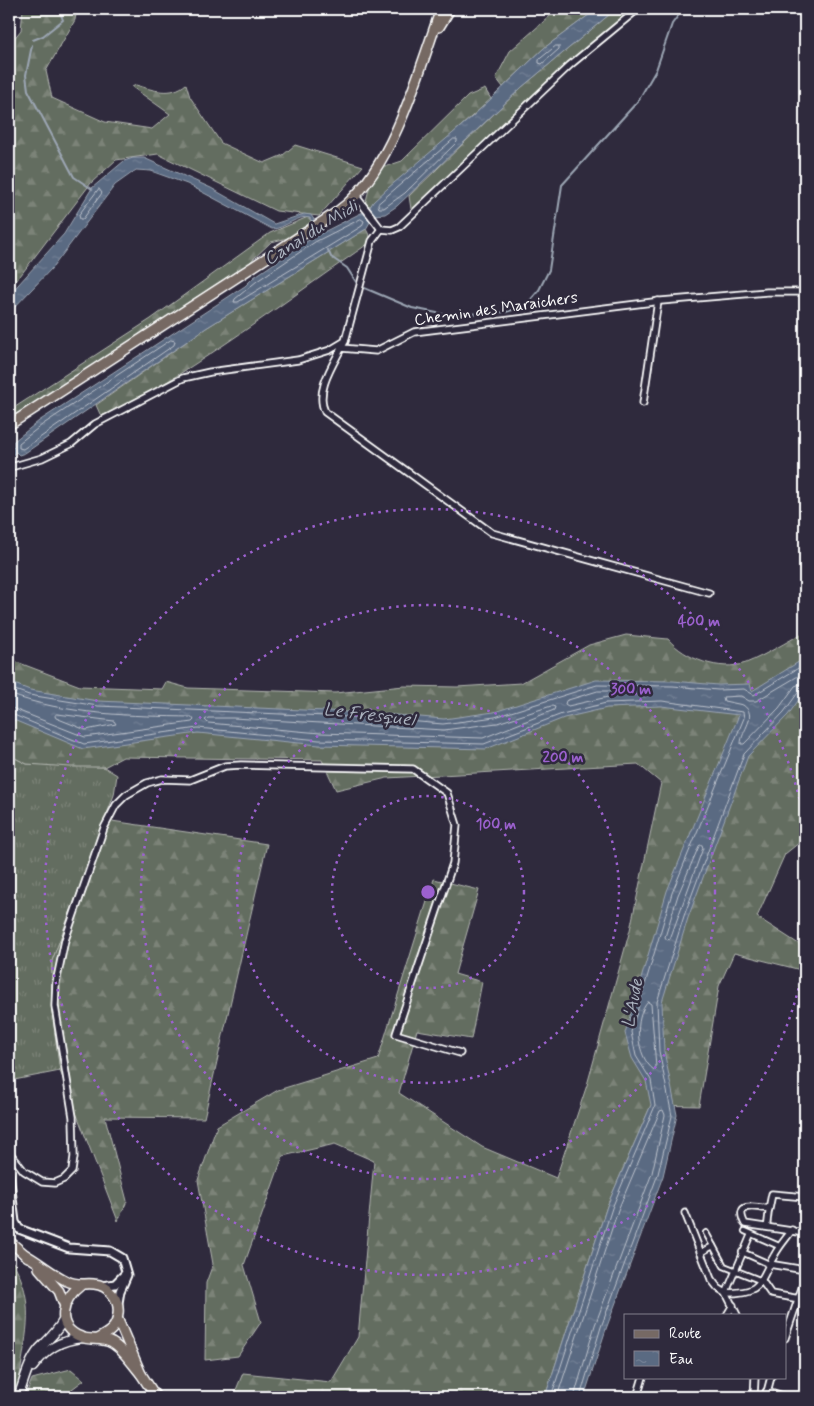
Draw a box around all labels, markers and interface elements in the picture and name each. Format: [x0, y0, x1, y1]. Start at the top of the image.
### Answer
water label: Canal du Midi [260, 194, 364, 271]
street label: Chemin des Maraichers [413, 287, 579, 331]
text: 400 m [678, 612, 720, 632]
text: 300 m [611, 680, 651, 700]
water label: Le Fresquel [322, 698, 418, 733]
text: 200 m [543, 748, 584, 768]
text: 100 m [476, 815, 516, 835]
centre of rings [419, 883, 437, 901]
water label: L'Aude [616, 976, 650, 1030]
legend [624, 1314, 786, 1378]
text: Route [669, 1324, 702, 1344]
text: Eau [669, 1350, 693, 1370]

